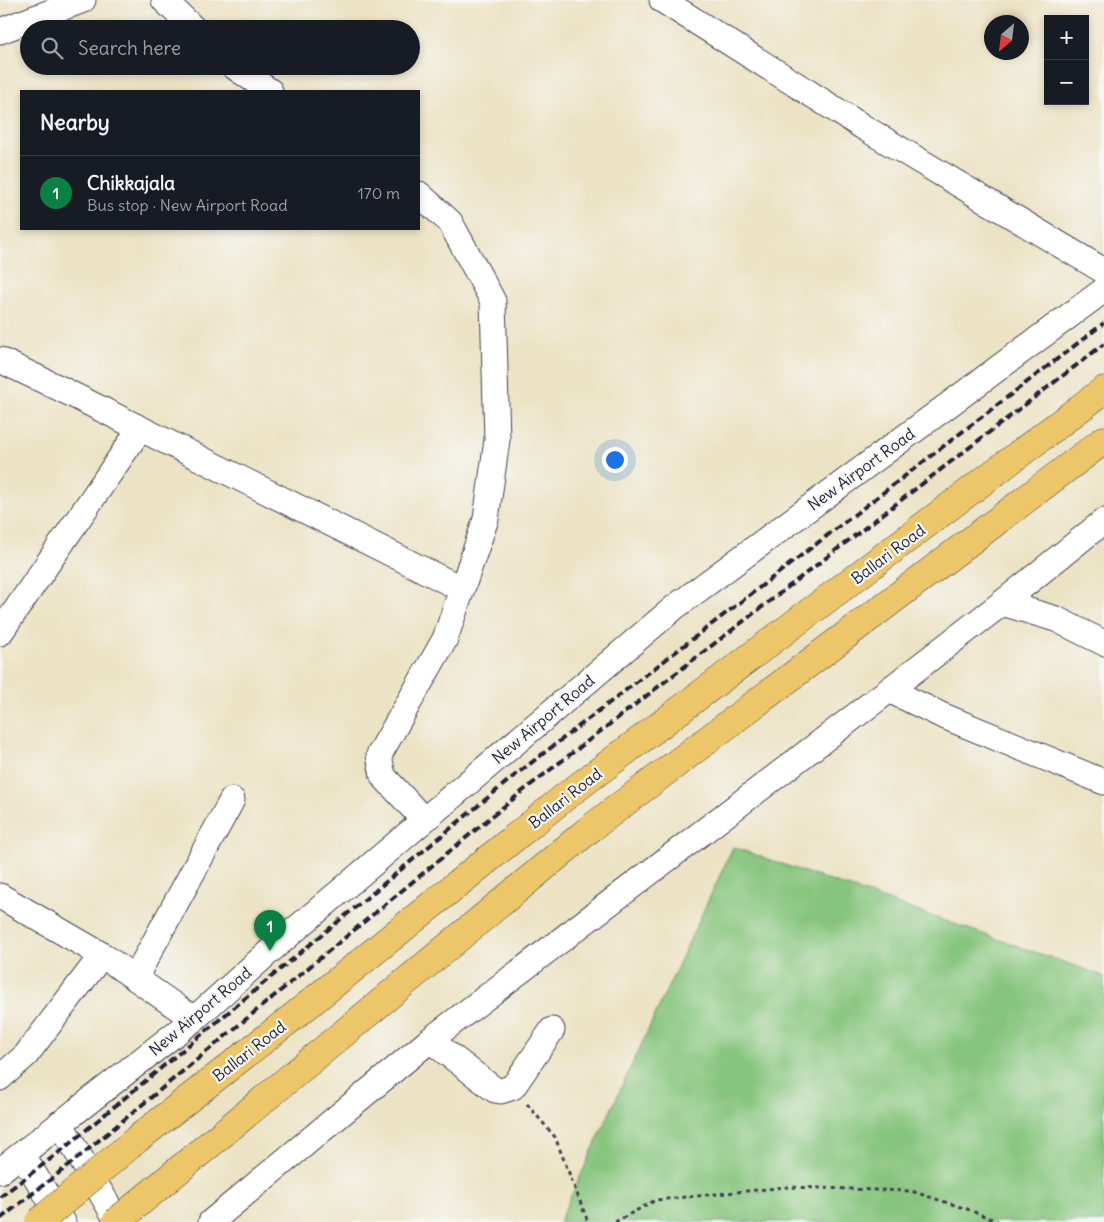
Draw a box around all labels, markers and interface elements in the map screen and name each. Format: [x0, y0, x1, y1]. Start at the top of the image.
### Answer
north arrow [984, 15, 1029, 60]
map controls [1044, 15, 1089, 105]
button: + [1044, 15, 1089, 60]
search box [20, 20, 420, 75]
icon: search [38, 34, 66, 62]
text: Search here [78, 36, 181, 60]
button: − [1044, 60, 1089, 105]
text: Nearby [40, 109, 110, 136]
text: Chikkajala [87, 171, 175, 195]
text: 1 [53, 183, 59, 203]
text: 170 m [357, 183, 400, 203]
text: Bus stop · New Airport Road [87, 195, 288, 215]
street label: New Airport Road [803, 423, 919, 515]
your location [602, 447, 628, 473]
street label: Ballari Road [847, 520, 929, 588]
street label: New Airport Road [488, 670, 598, 768]
street label: Ballari Road [524, 763, 606, 833]
pin: 1 [254, 910, 286, 951]
street label: New Airport Road [145, 962, 255, 1060]
street label: Ballari Road [208, 1016, 290, 1086]

